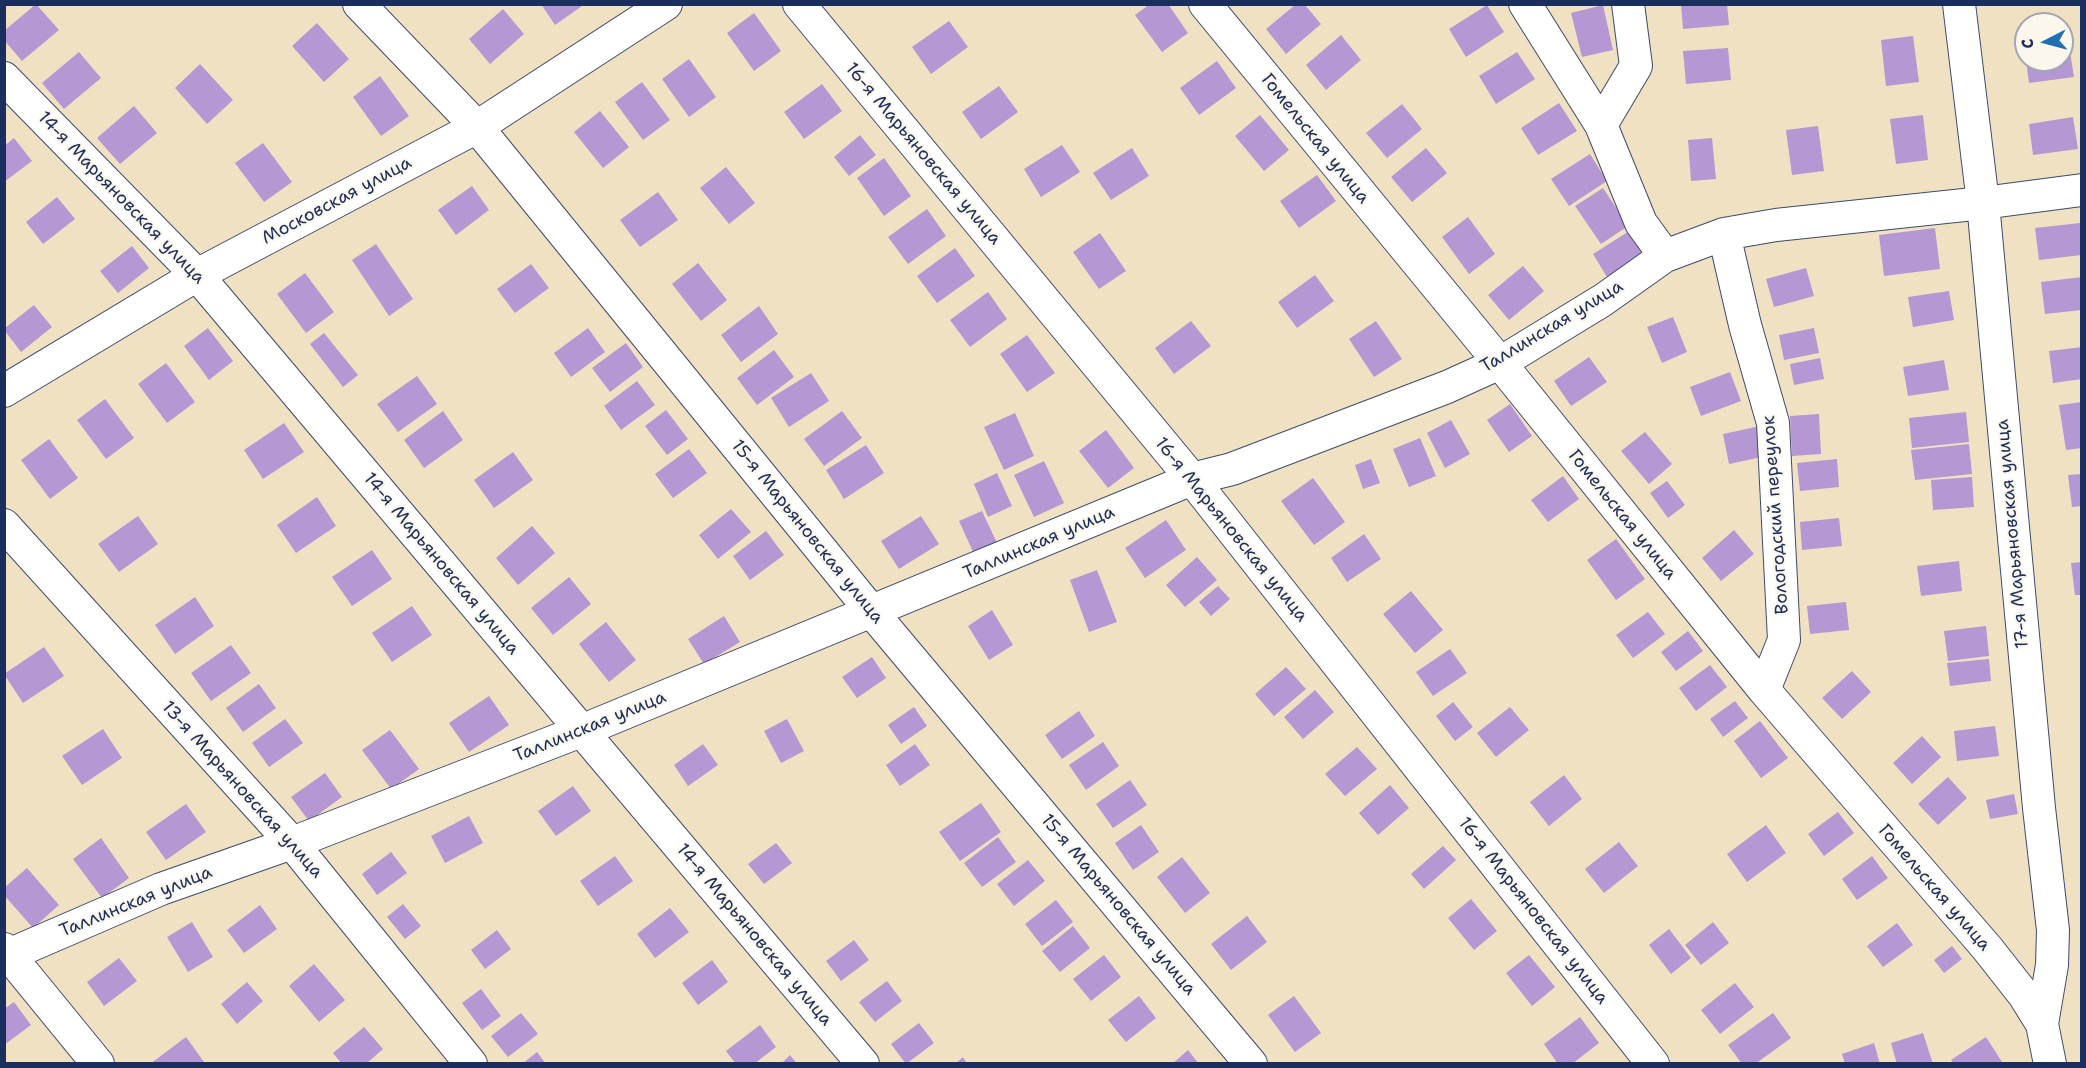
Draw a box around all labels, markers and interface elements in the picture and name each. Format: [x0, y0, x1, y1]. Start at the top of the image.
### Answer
north arrow [2014, 12, 2074, 72]
text: С [2017, 38, 2039, 50]
street label: 16-я Марьяновская улица [840, 58, 1006, 250]
street label: Гомельская улица [1256, 70, 1374, 208]
street label: 14-я Марьяновская улица [33, 107, 209, 289]
street label: Московская улица [258, 152, 416, 250]
street label: Таллинская улица [1477, 276, 1627, 378]
street label: Вологодский переулок [1758, 415, 1794, 615]
street label: 17-я Марьяновская улица [1992, 418, 2034, 650]
street label: 16-я Марьяновская улица [1150, 433, 1312, 627]
street label: 15-я Марьяновская улица [726, 436, 888, 628]
street label: Гомельская улица [1563, 446, 1681, 584]
street label: 14-я Марьяновская улица [358, 468, 524, 660]
street label: Таллинская улица [960, 501, 1118, 585]
street label: Таллинская улица [511, 687, 669, 767]
street label: 13-я Марьяновская улица [157, 697, 327, 883]
street label: 15-я Марьяновская улица [1036, 810, 1200, 1000]
street label: 16-я Марьяновская улица [1453, 813, 1613, 1009]
street label: Гомельская улица [1873, 820, 1995, 956]
street label: 14-я Марьяновская улица [671, 839, 837, 1031]
street label: Таллинская улица [57, 862, 215, 942]

